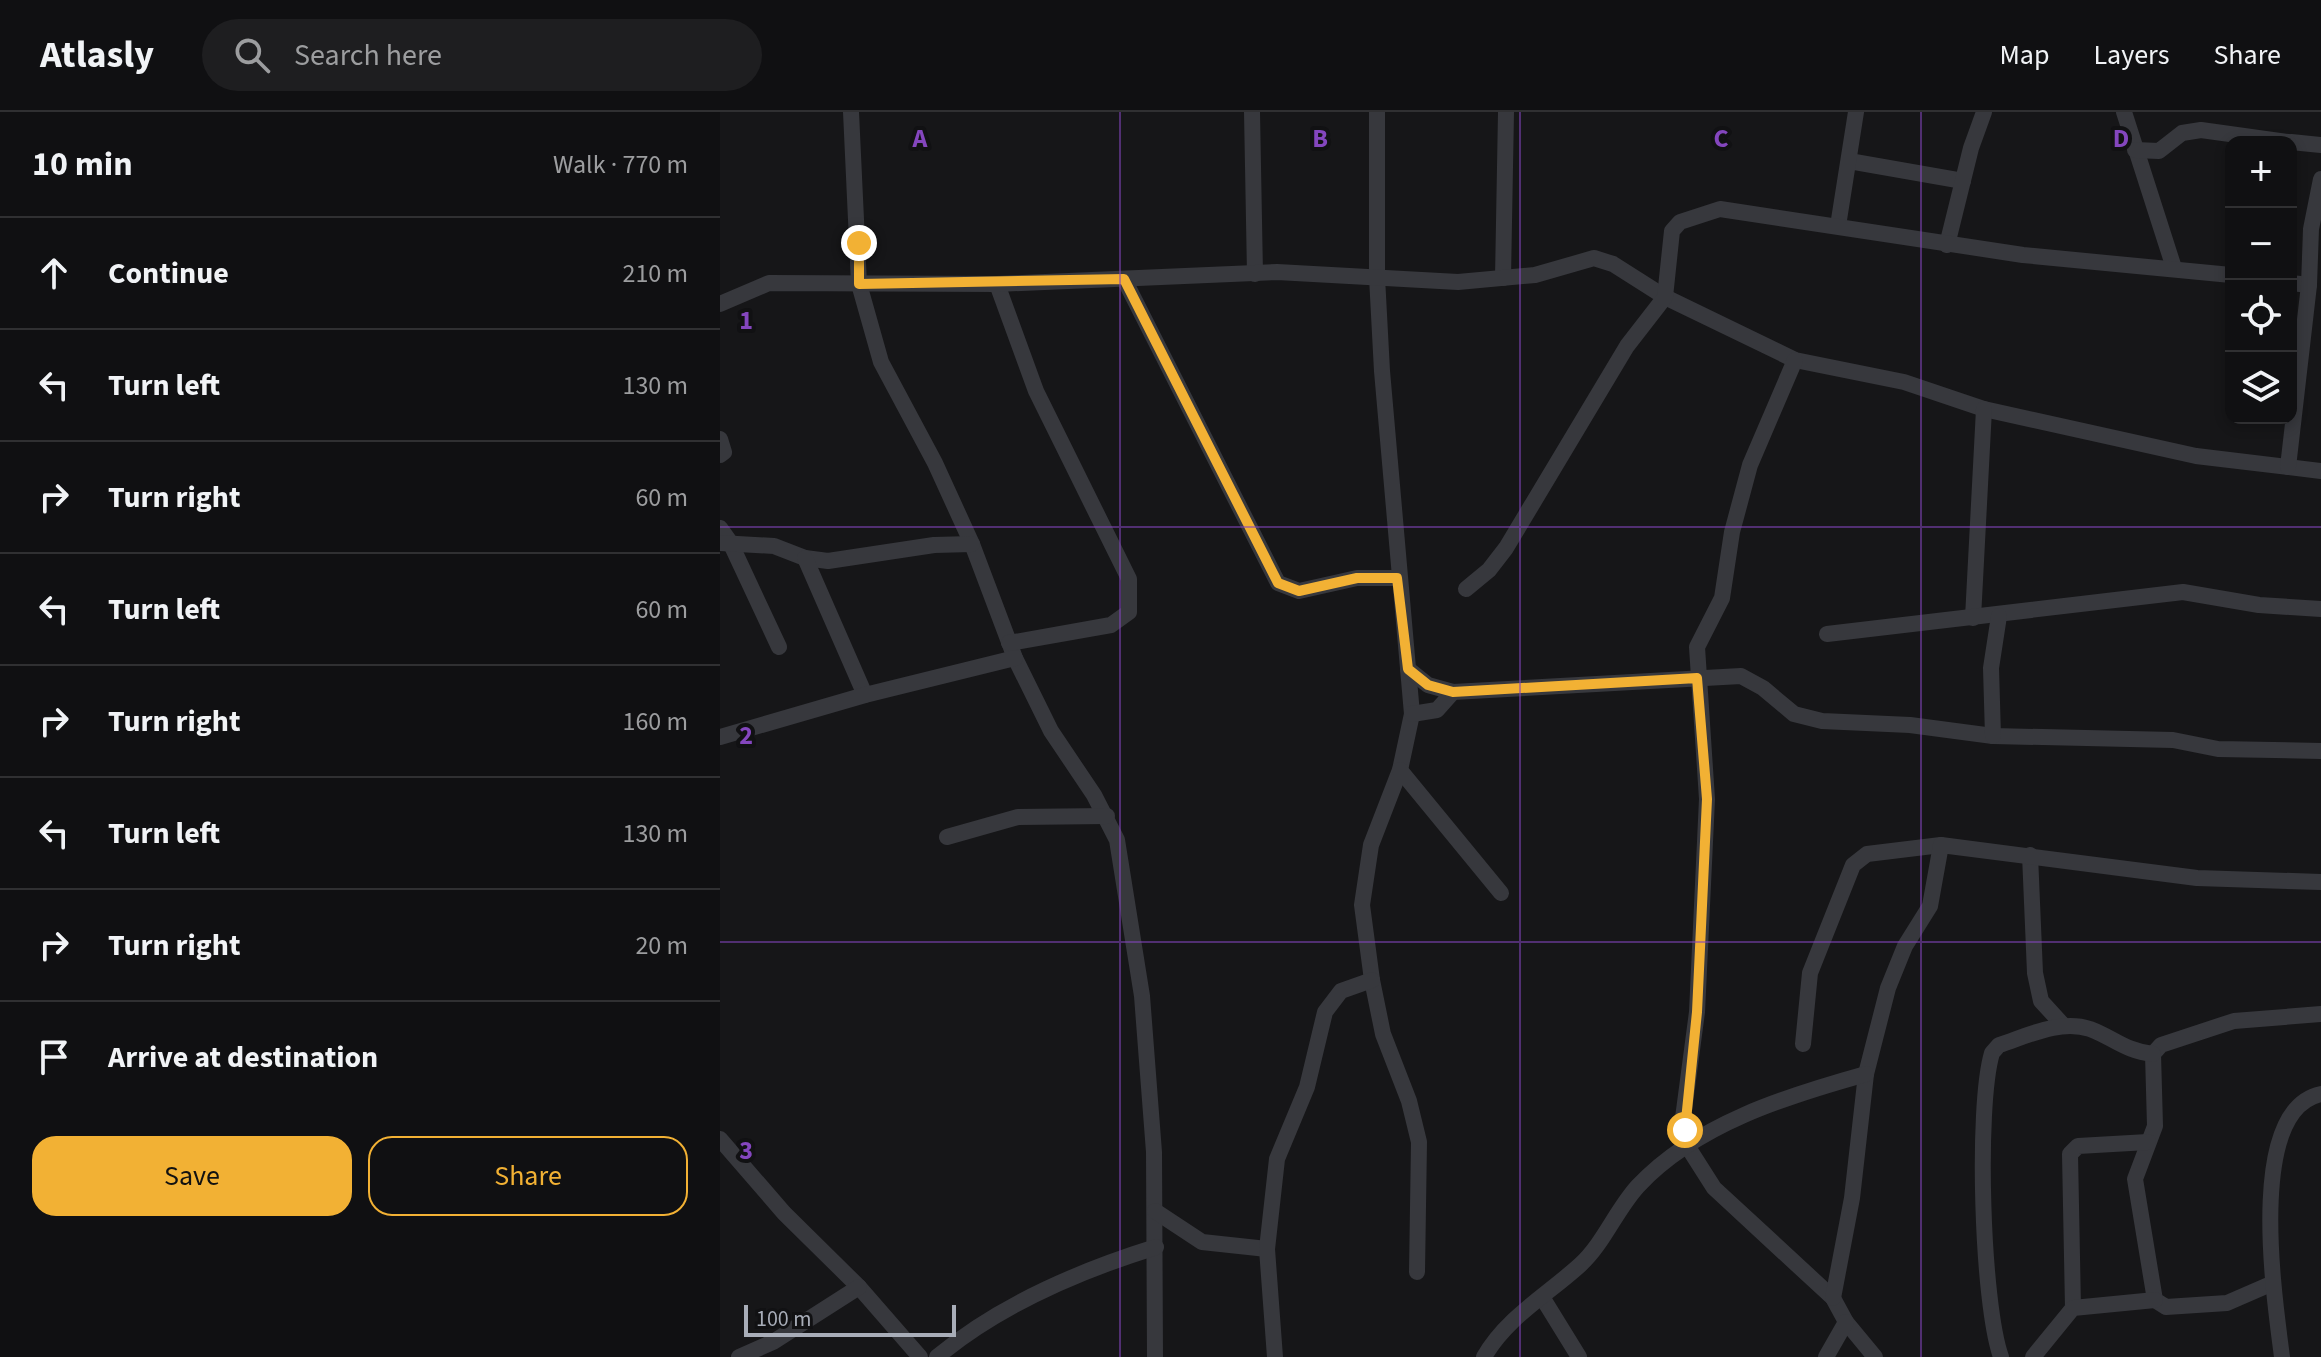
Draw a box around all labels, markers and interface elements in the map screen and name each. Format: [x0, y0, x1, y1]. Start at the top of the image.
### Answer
search box [202, 19, 762, 91]
text: Atlasly [40, 28, 154, 82]
icon: search [230, 33, 274, 77]
text: Search here [294, 34, 442, 77]
text: Map [1999, 35, 2049, 75]
text: Layers [2093, 35, 2169, 75]
text: Share [2213, 35, 2281, 75]
text: A [912, 120, 929, 157]
text: B [1312, 120, 1328, 157]
text: C [1713, 120, 1729, 157]
text: D [2113, 120, 2129, 157]
map controls [2225, 136, 2297, 424]
button: + [2225, 136, 2297, 208]
text: 10 min [32, 140, 133, 189]
text: Walk · 770 m [553, 146, 688, 183]
button: − [2225, 208, 2297, 280]
route end [841, 225, 877, 261]
icon: ahead [32, 251, 76, 295]
text: Continue [108, 252, 229, 295]
text: 210 m [622, 255, 688, 292]
button: locate [2225, 280, 2297, 352]
text: 1 [739, 302, 753, 339]
button: layers [2225, 352, 2297, 424]
icon: left [32, 363, 76, 407]
text: Turn left [108, 364, 220, 407]
text: 130 m [622, 367, 688, 404]
icon: right [32, 475, 76, 519]
text: Turn right [108, 476, 240, 519]
text: 60 m [635, 479, 688, 516]
icon: left [32, 587, 76, 631]
text: Turn left [108, 588, 220, 631]
text: 60 m [635, 591, 688, 628]
icon: right [32, 699, 76, 743]
text: Turn right [108, 700, 240, 743]
text: 160 m [622, 703, 688, 740]
text: 2 [739, 717, 753, 754]
icon: left [32, 811, 76, 855]
text: Turn left [108, 812, 220, 855]
text: 130 m [622, 815, 688, 852]
icon: right [32, 923, 76, 967]
text: Turn right [108, 924, 240, 967]
text: 20 m [635, 927, 688, 964]
icon: arrive [32, 1035, 76, 1079]
text: Arrive at destination [108, 1036, 378, 1079]
route start [1667, 1112, 1703, 1148]
text: 3 [739, 1132, 753, 1169]
button: Save [32, 1136, 352, 1216]
button: Share [368, 1136, 688, 1216]
scale bar [744, 1301, 956, 1337]
text: 100 m [756, 1303, 811, 1335]

